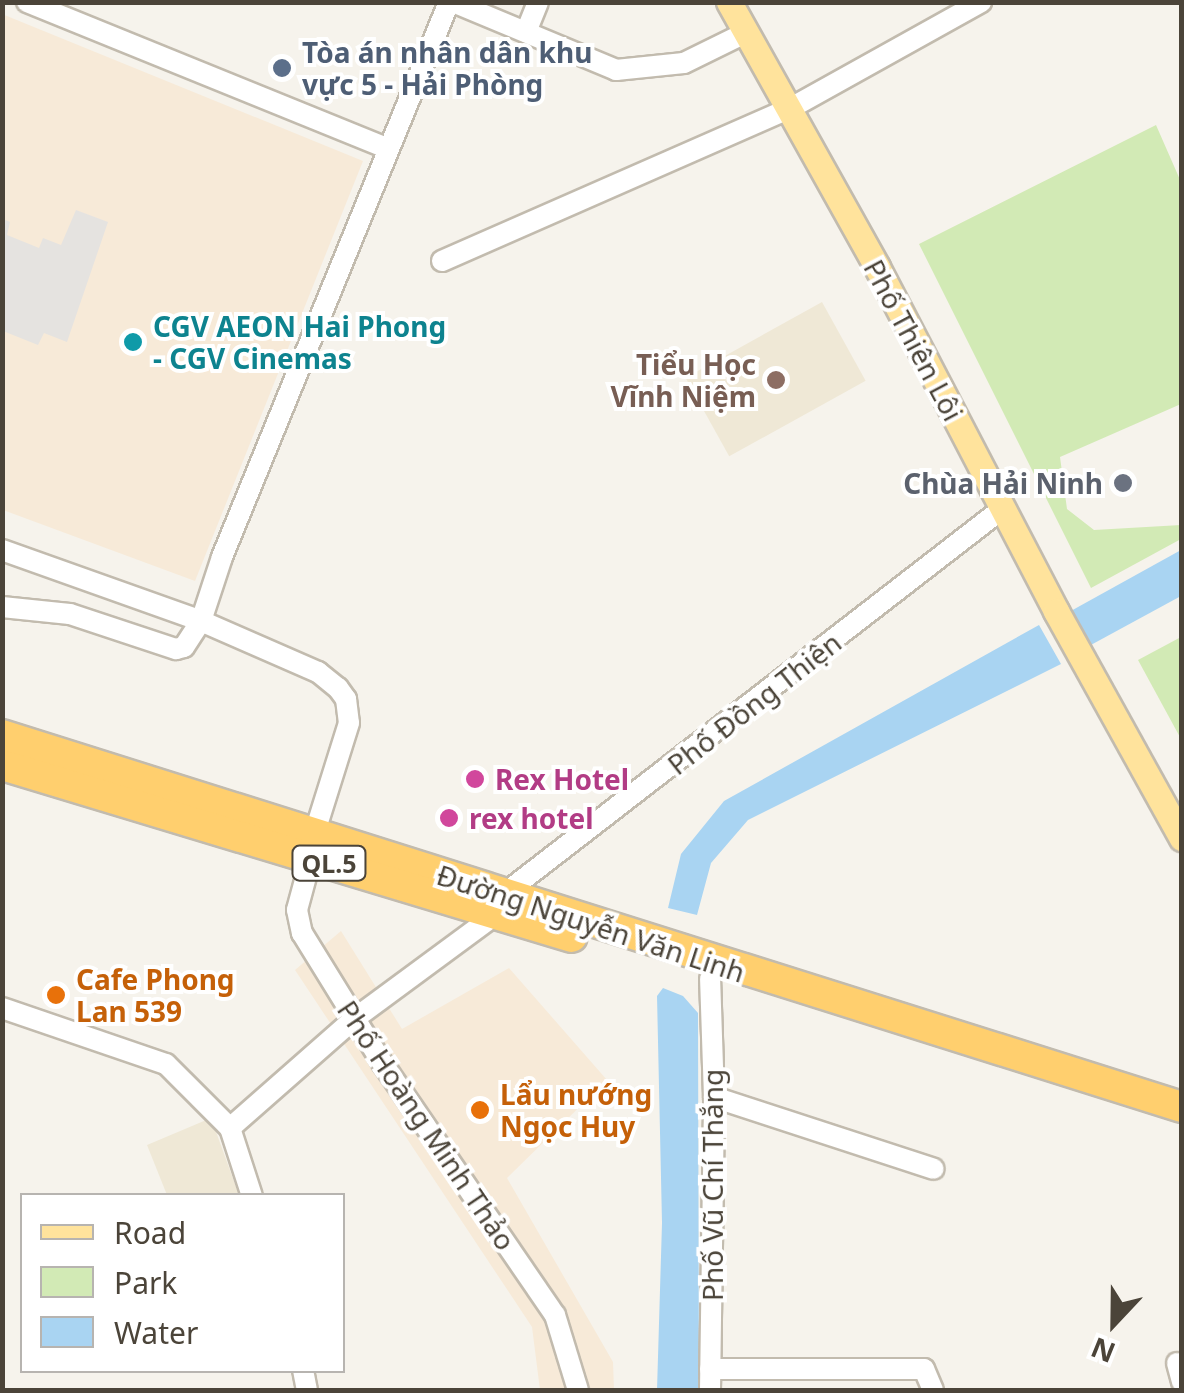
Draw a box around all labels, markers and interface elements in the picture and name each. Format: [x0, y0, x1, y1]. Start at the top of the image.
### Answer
place label: Tòa án nhân dân khu vực 5 - Hải Phòng [302, 35, 592, 101]
marker: Tòa án nhân dân khu vực 5 - Hải Phòng [271, 57, 293, 79]
street label: Phố Thiên Lôi [857, 254, 971, 426]
place label: CGV AEON Hai Phong - CGV Cinemas [153, 309, 446, 375]
marker: CGV AEON Hai Phong - CGV Cinemas [122, 331, 144, 353]
place label: Tiểu Học Vĩnh Niệm [611, 347, 756, 413]
marker: Tiểu Học Vĩnh Niệm [765, 369, 787, 391]
place label: Chùa Hải Ninh [903, 466, 1103, 500]
marker: Chùa Hải Ninh [1112, 472, 1134, 494]
street label: Phố Đồng Thiện [661, 625, 847, 781]
place label: Rex Hotel [495, 762, 629, 796]
marker: Rex Hotel [464, 768, 486, 790]
place label: rex hotel [469, 801, 593, 835]
marker: rex hotel [438, 807, 460, 829]
road number: QL.5 [289, 843, 369, 883]
street label: Đường Nguyễn Văn Linh [433, 857, 749, 989]
place label: Cafe Phong Lan 539 [76, 962, 235, 1028]
marker: Cafe Phong Lan 539 [45, 984, 67, 1006]
street label: Phố Hoàng Minh Thảo [331, 994, 523, 1256]
street label: Phố Vũ Chí Thắng [695, 1069, 729, 1301]
place label: Lẩu nướng Ngọc Huy [500, 1077, 652, 1143]
marker: Lẩu nướng Ngọc Huy [469, 1099, 491, 1121]
legend [20, 1193, 345, 1373]
text: Road [114, 1212, 186, 1253]
text: Park [114, 1262, 177, 1303]
north arrow [1064, 1273, 1164, 1373]
text: Water [114, 1312, 198, 1353]
text: N [1085, 1329, 1120, 1373]

